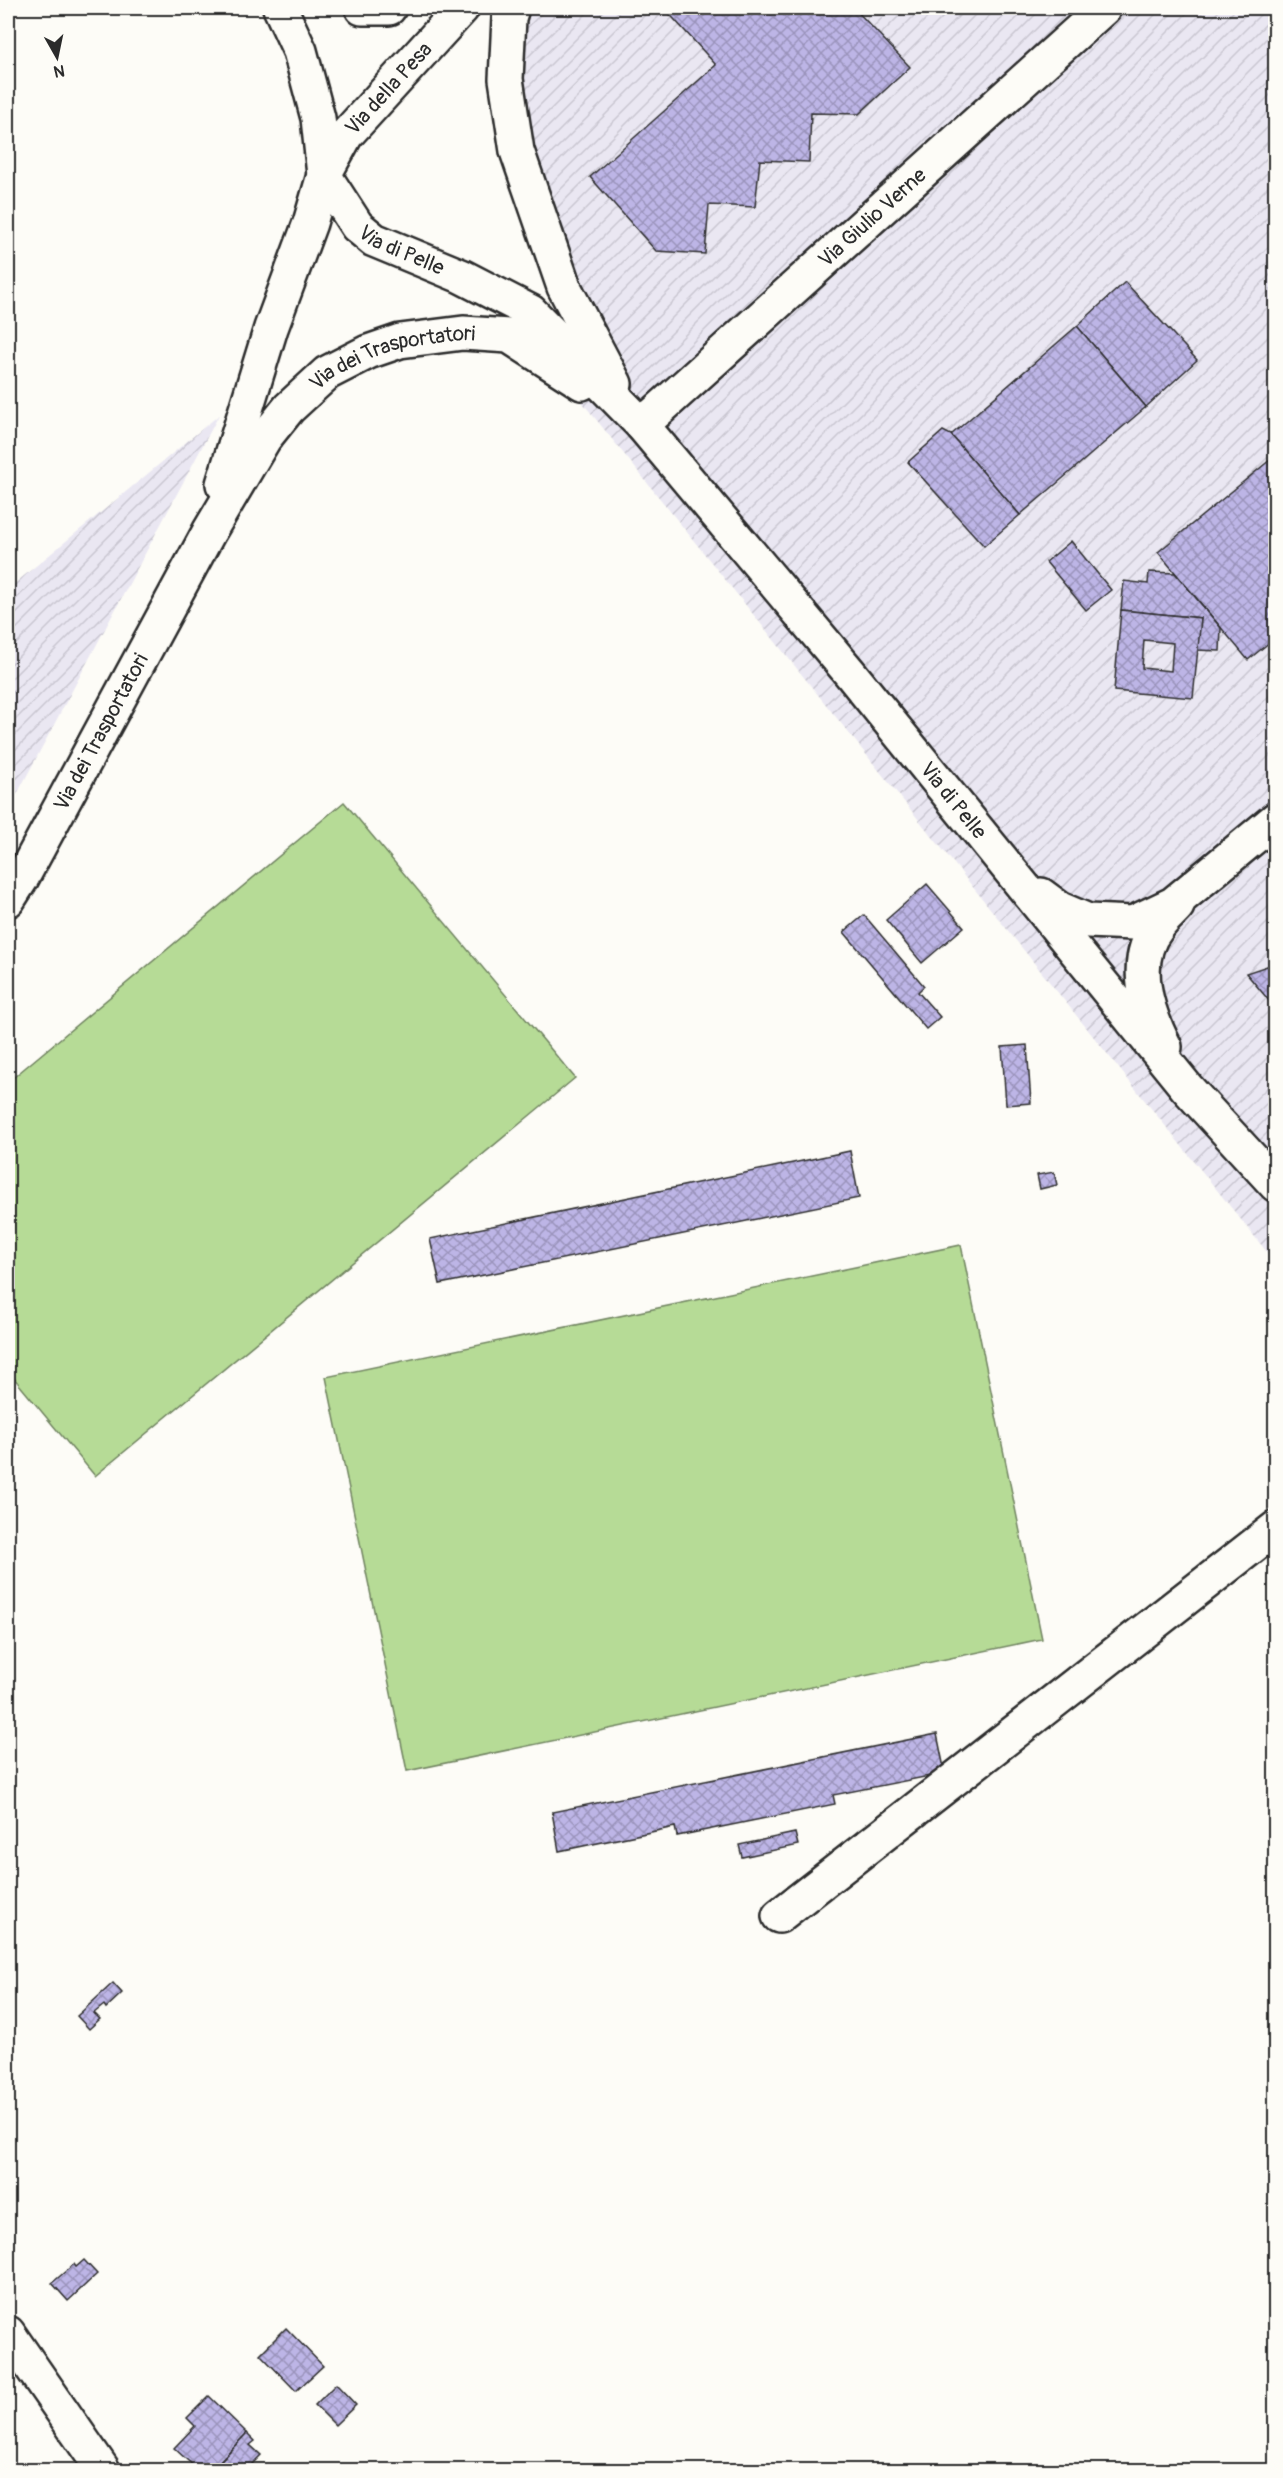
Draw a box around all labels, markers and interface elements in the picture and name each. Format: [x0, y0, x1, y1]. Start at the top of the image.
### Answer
north arrow [27, 27, 87, 87]
street label: Via della Pesa [339, 36, 438, 141]
text: N [52, 60, 66, 82]
street label: Via Giulio Verne [813, 161, 932, 273]
street label: Via di Pelle [353, 219, 449, 281]
street label: Via dei Trasportatori [304, 320, 476, 396]
street label: Via dei Trasportatori [47, 648, 154, 815]
street label: Via di Pelle [914, 756, 993, 845]

